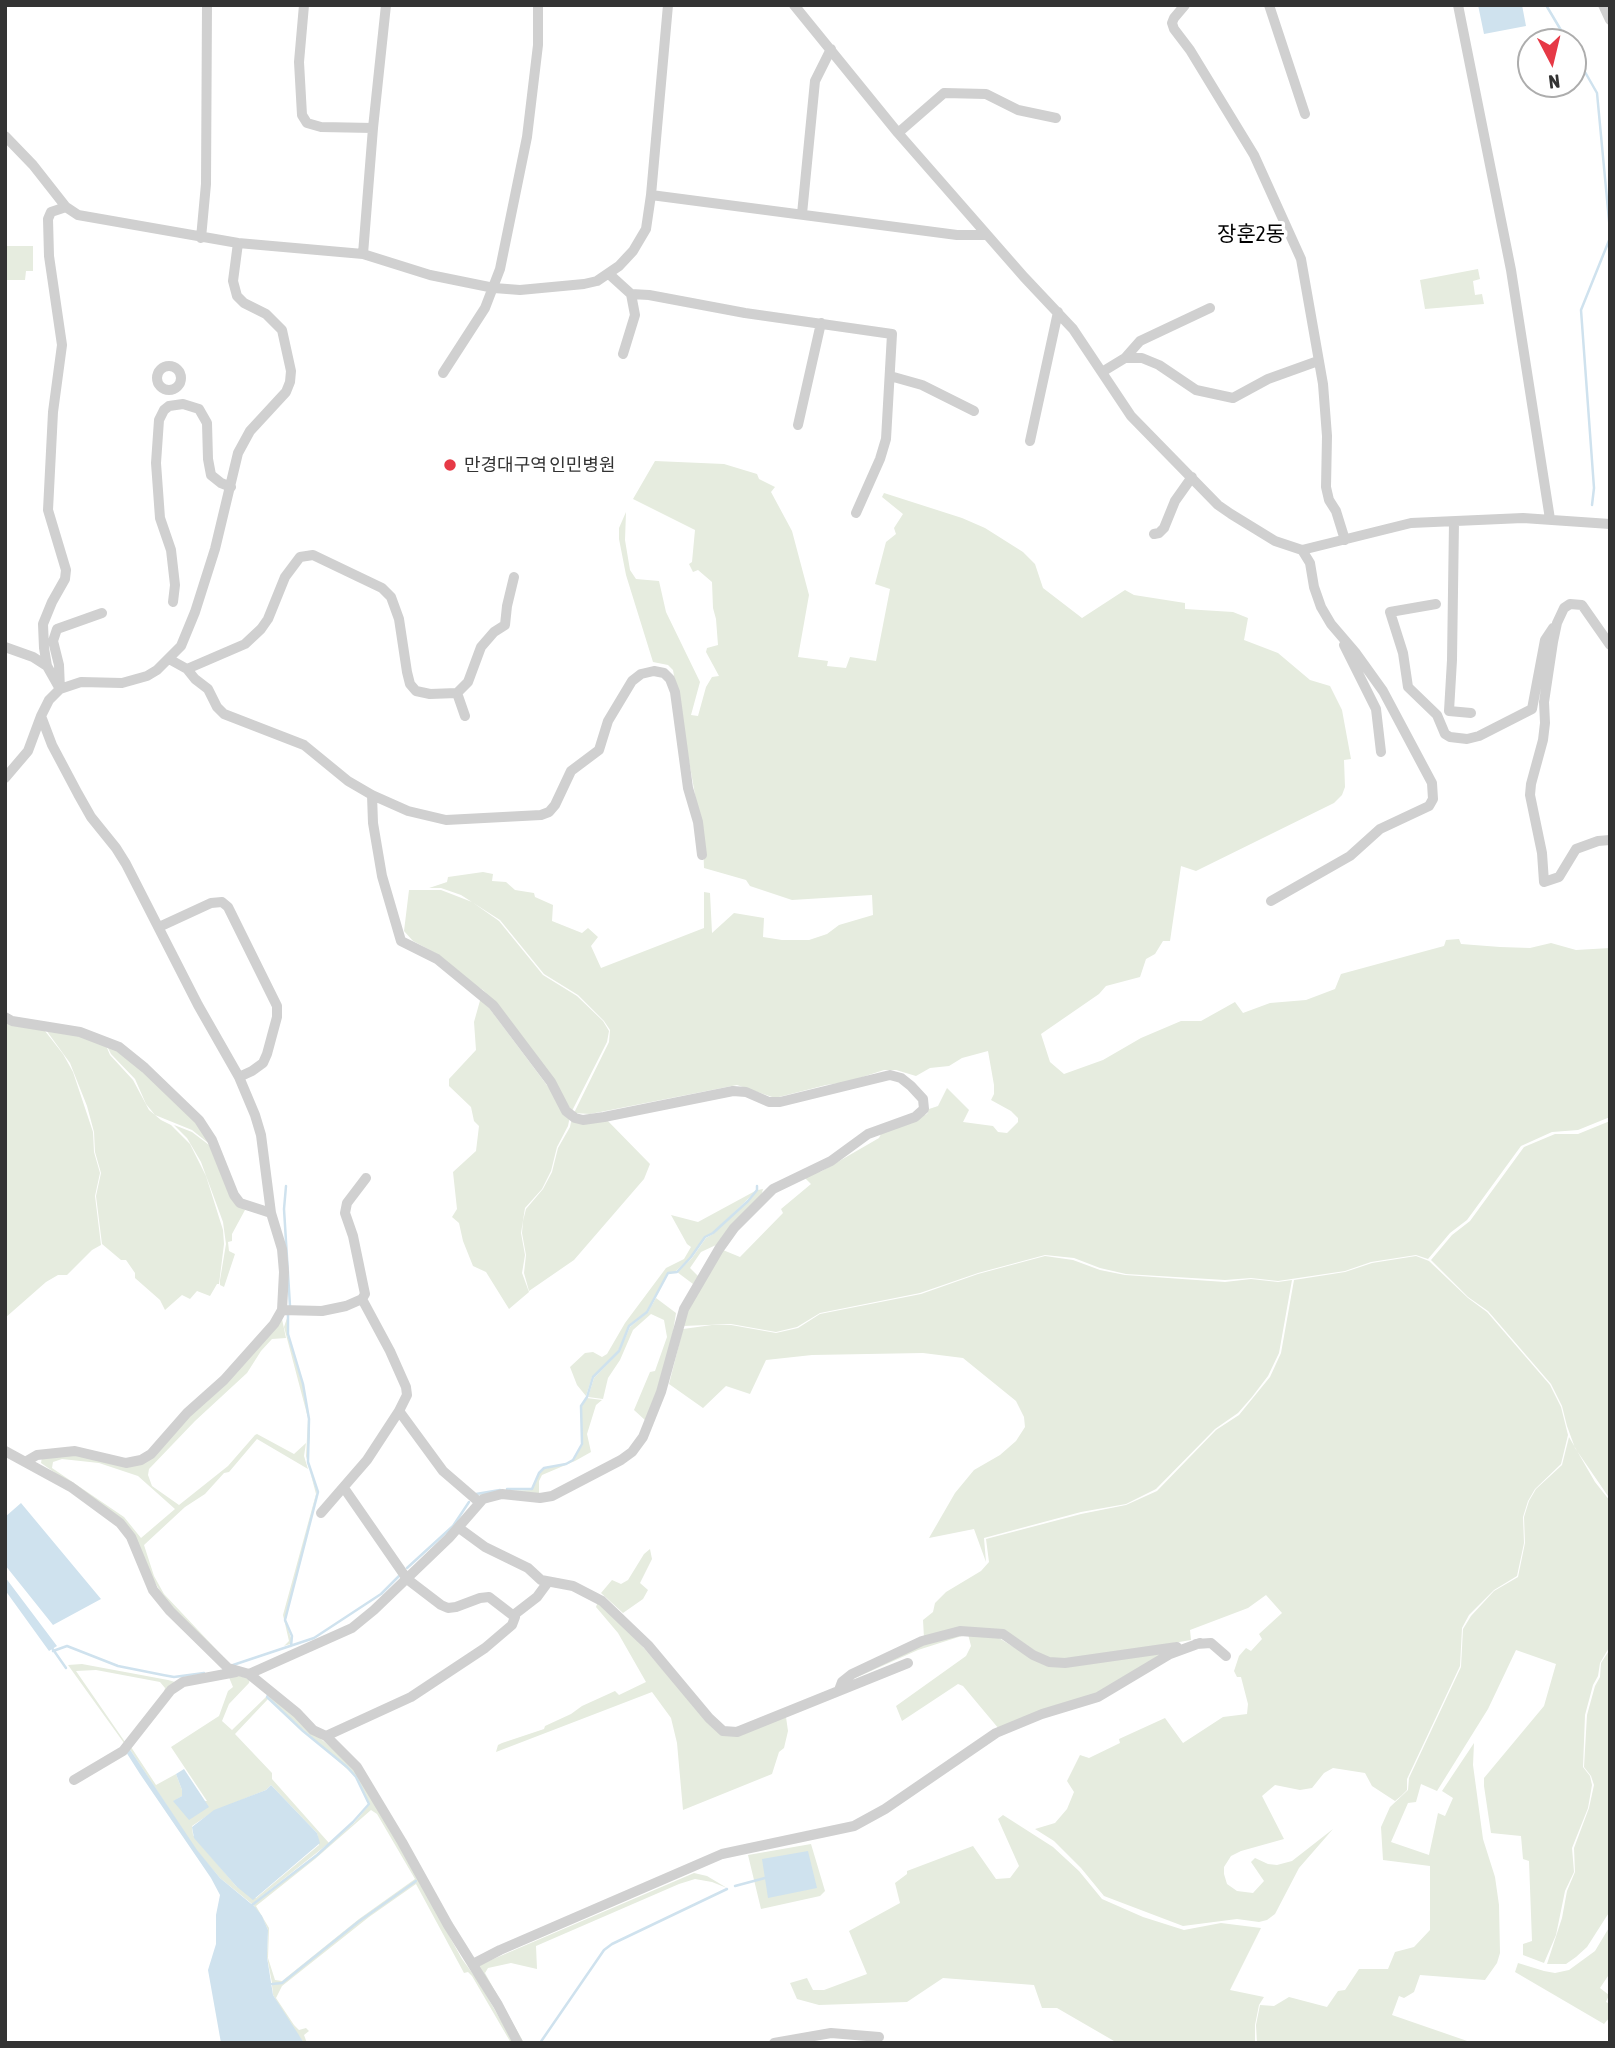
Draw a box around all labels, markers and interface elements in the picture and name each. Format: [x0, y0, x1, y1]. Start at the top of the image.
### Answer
north arrow [1517, 28, 1587, 98]
text: N [1547, 70, 1561, 93]
district label: 장훈2동 [1217, 221, 1285, 247]
place label: 만경대구역 인민병원 [464, 454, 616, 476]
marker: 만경대구역 인민병원 [442, 457, 458, 473]

